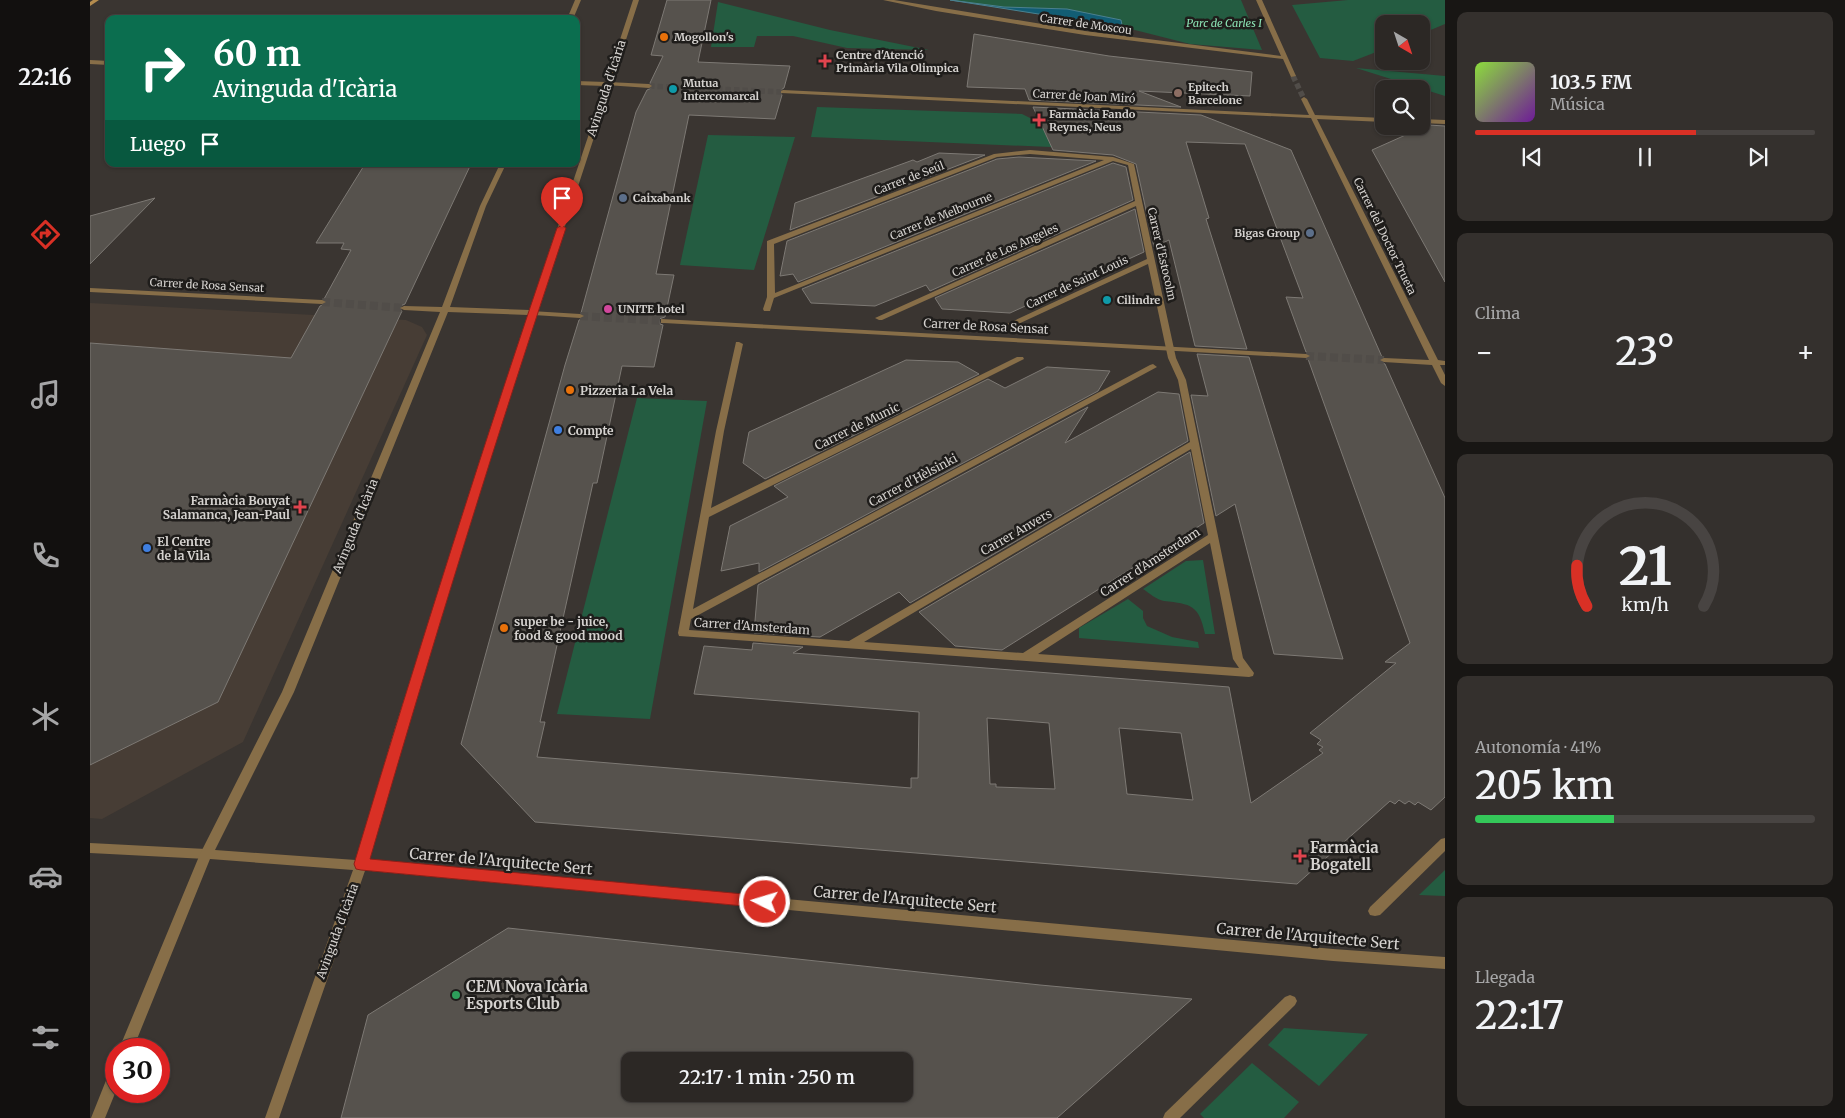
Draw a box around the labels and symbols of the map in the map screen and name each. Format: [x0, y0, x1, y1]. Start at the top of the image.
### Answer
street label: Carrer de Moscou [1039, 11, 1133, 37]
north arrow [1375, 15, 1430, 70]
park label: Parc de Carles I [1186, 16, 1262, 30]
place label: Mogollon's [674, 30, 734, 44]
marker: Mogollon's [658, 31, 670, 43]
street label: Avinguda d'Icària [583, 37, 629, 139]
place label: Centre d'Atenció Primària Vila Olimpica [836, 48, 959, 75]
marker: Centre d'Atenció Primària Vila Olimpica [818, 54, 832, 68]
place label: Mutua Intercomarcal [683, 76, 760, 103]
place label: Epitech Barcelone [1188, 80, 1242, 107]
marker: Mutua Intercomarcal [667, 83, 679, 95]
street label: Carrer de Joan Miró [1032, 86, 1136, 106]
marker: Epitech Barcelone [1172, 87, 1184, 99]
place label: Farmàcia Fando Reynes, Neus [1049, 107, 1136, 134]
marker: Farmàcia Fando Reynes, Neus [1033, 114, 1045, 126]
street label: Carrer de Seúl [872, 158, 947, 198]
street label: Carrer del Doctor Trueta [1350, 175, 1420, 297]
pin [541, 177, 583, 228]
street label: Carrer de Melbourne [888, 189, 994, 243]
place label: Caixabank [633, 191, 691, 205]
marker: Caixabank [617, 192, 629, 204]
street label: Carrer d'Estocolm [1144, 206, 1180, 302]
street label: Carrer de Los Angeles [950, 220, 1060, 280]
place label: Bigas Group [1234, 226, 1300, 240]
marker: Bigas Group [1304, 227, 1316, 239]
street label: Carrer de Saint Louis [1024, 252, 1130, 312]
street label: Carrer de Rosa Sensat [149, 275, 265, 295]
place label: Cilindre [1117, 293, 1160, 307]
marker: Cilindre [1101, 294, 1113, 306]
place label: UNITE hotel [618, 302, 685, 316]
marker: UNITE hotel [602, 303, 614, 315]
street label: Carrer de Rosa Sensat [923, 315, 1049, 337]
place label: Pizzeria La Vela [580, 383, 673, 398]
marker: Pizzeria La Vela [564, 384, 576, 396]
street label: Carrer de Munic [812, 399, 902, 453]
place label: Compte [568, 423, 614, 438]
marker: Compte [552, 424, 564, 436]
street label: Carrer d'Hèlsinki [866, 450, 960, 510]
street label: Avinguda d'Icària [329, 476, 381, 576]
place label: Farmàcia Bouyat Salamanca, Jean-Paul [163, 493, 290, 522]
marker: Farmàcia Bouyat Salamanca, Jean-Paul [294, 501, 306, 513]
street label: Carrer Anvers [978, 506, 1054, 558]
street label: Carrer d'Amsterdam [1097, 524, 1203, 600]
place label: El Centre de la Vila [157, 534, 211, 563]
marker: El Centre de la Vila [141, 542, 153, 554]
place label: super be - juice, food & good mood [514, 614, 623, 643]
street label: Carrer d'Amsterdam [694, 614, 810, 638]
marker: super be - juice, food & good mood [498, 622, 510, 634]
place label: Farmàcia Bogatell [1310, 838, 1379, 874]
street label: Carrer de l'Arquitecte Sert [409, 844, 594, 878]
marker: Farmàcia Bogatell [1294, 850, 1306, 862]
position arrow [738, 875, 790, 927]
street label: Avinguda d'Icària [312, 881, 361, 982]
street label: Carrer de l'Arquitecte Sert [813, 882, 998, 916]
street label: Carrer de l'Arquitecte Sert [1216, 919, 1401, 953]
place label: CEM Nova Icària Esports Club [466, 977, 589, 1013]
marker: CEM Nova Icària Esports Club [450, 989, 462, 1001]
speed limit sign: 30 [105, 1038, 170, 1103]

